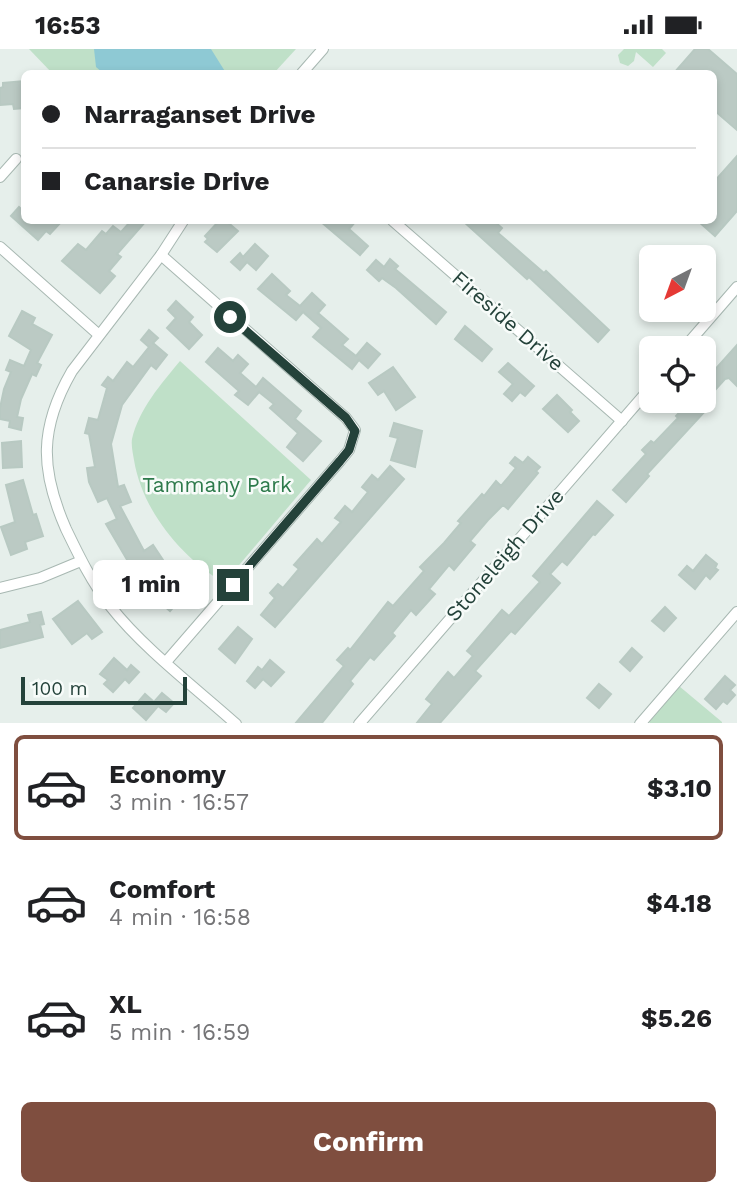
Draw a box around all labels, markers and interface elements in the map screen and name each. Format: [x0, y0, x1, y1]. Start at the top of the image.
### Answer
text: 16:53 [35, 10, 101, 40]
text: Narraganset Drive [84, 99, 316, 129]
text: Canarsie Drive [84, 166, 270, 196]
north arrow [639, 245, 716, 322]
map controls [639, 245, 716, 413]
street label: Fireside Drive [447, 265, 569, 376]
route start [214, 301, 246, 333]
button: locate [639, 336, 716, 413]
park label: Tammany Park [142, 472, 292, 497]
street label: Stoneleigh Drive [440, 483, 569, 626]
callout: 1 min [93, 561, 208, 609]
route end [217, 569, 249, 601]
text: 1 min [121, 571, 181, 598]
scale bar [21, 675, 187, 706]
text: 100 m [32, 677, 88, 700]
icon: car [25, 756, 88, 819]
text: Economy [109, 759, 226, 789]
text: $3.10 [647, 773, 712, 803]
text: 3 min · 16:57 [109, 789, 249, 816]
icon: car [25, 871, 88, 934]
text: Comfort [109, 874, 215, 904]
text: $4.18 [646, 888, 712, 918]
text: 4 min · 16:58 [109, 904, 251, 931]
icon: car [25, 986, 88, 1049]
text: XL [109, 989, 142, 1019]
text: $5.26 [641, 1003, 712, 1033]
text: 5 min · 16:59 [109, 1019, 250, 1046]
button: Confirm [21, 1102, 716, 1182]

